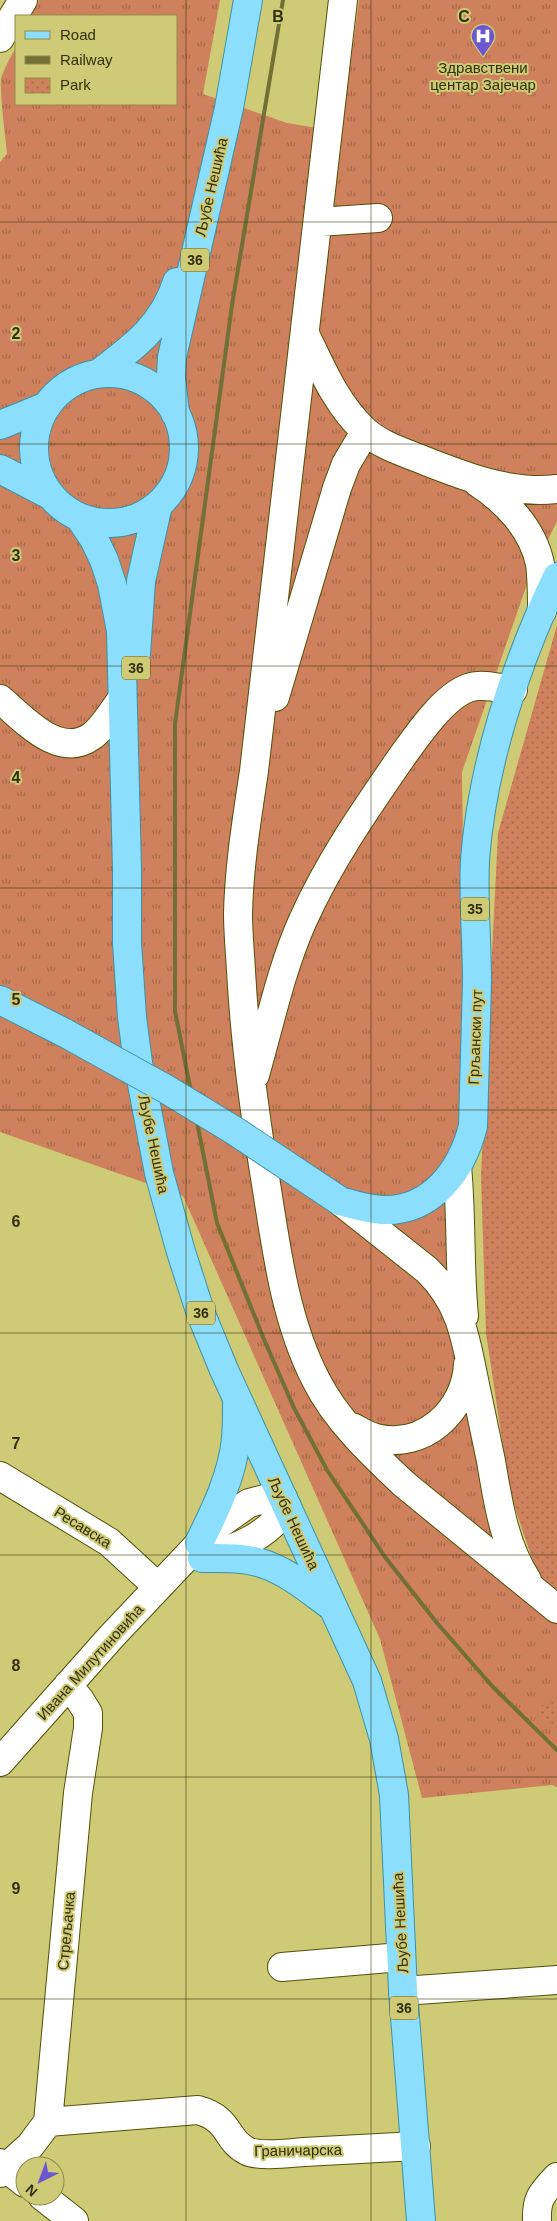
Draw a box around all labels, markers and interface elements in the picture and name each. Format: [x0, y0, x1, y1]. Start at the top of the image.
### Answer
text: B [272, 8, 284, 25]
text: C [458, 8, 470, 25]
legend [15, 15, 178, 105]
hospital icon: Здравствени центар Зајечар [470, 23, 496, 57]
text: Road [60, 26, 96, 43]
text: Railway [60, 51, 113, 68]
place label: Здравствени центар Зајечар [430, 59, 536, 93]
text: Park [60, 76, 91, 93]
street label: Љубе Нешића [191, 135, 231, 238]
road number: 36 [181, 248, 209, 272]
text: 2 [12, 325, 21, 342]
text: 3 [12, 547, 21, 564]
road number: 36 [122, 656, 150, 680]
text: 4 [12, 769, 21, 786]
road number: 35 [461, 898, 489, 921]
street label: Грљански пут [465, 989, 485, 1085]
text: 5 [12, 991, 21, 1008]
street label: Љубе Нешића [135, 1093, 173, 1196]
text: 6 [12, 1213, 21, 1230]
road number: 36 [187, 1302, 215, 1325]
text: 7 [12, 1435, 21, 1452]
street label: Љубе Нешића [265, 1474, 323, 1573]
street label: Ресавска [51, 1503, 115, 1552]
street label: Ивана Милутиновића [34, 1600, 147, 1723]
text: 8 [12, 1657, 21, 1674]
street label: Љубе Нешића [389, 1872, 411, 1974]
text: 9 [12, 1880, 21, 1897]
street label: Стрељачка [54, 1890, 78, 1971]
road number: 36 [390, 1996, 418, 2020]
street label: Граничарска [254, 2141, 343, 2159]
north arrow [15, 2156, 65, 2206]
text: N [22, 2181, 40, 2200]

